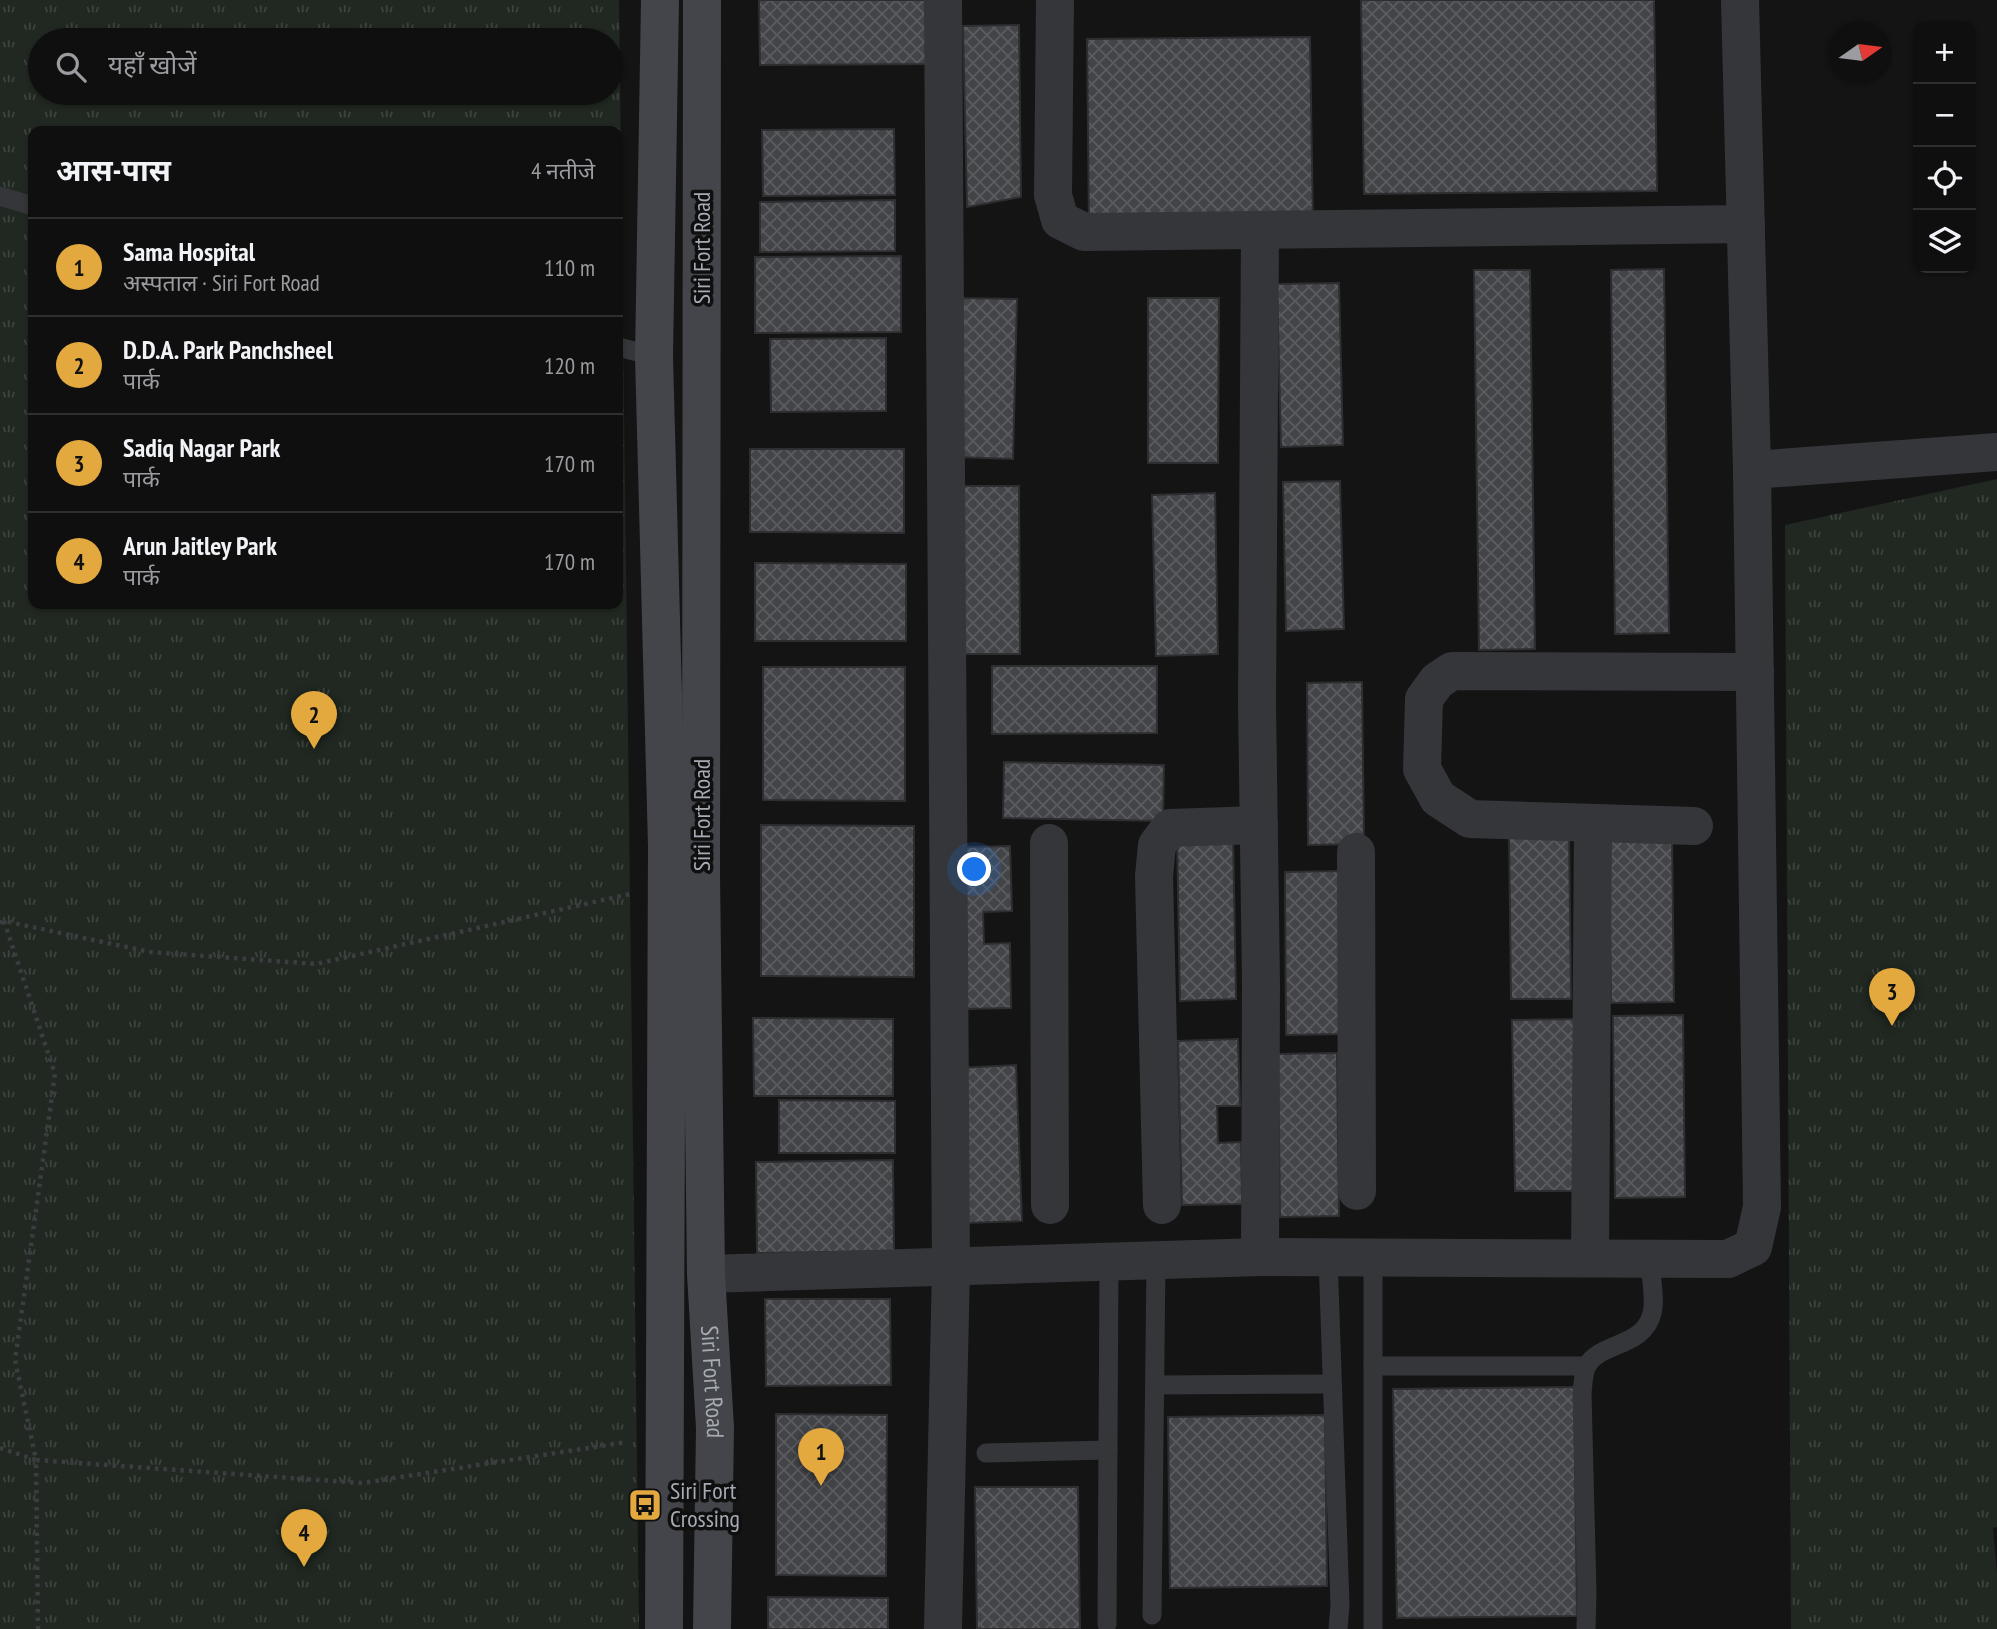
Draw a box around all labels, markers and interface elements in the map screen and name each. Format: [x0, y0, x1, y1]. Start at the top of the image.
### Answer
north arrow [1829, 21, 1892, 84]
map controls [1913, 21, 1976, 273]
button: + [1913, 21, 1976, 84]
search box [28, 28, 623, 105]
icon: search [52, 48, 90, 86]
text: यहाँ खोजें [108, 48, 196, 81]
button: − [1913, 84, 1976, 147]
button: locate [1913, 147, 1976, 210]
text: आस-पास [56, 150, 171, 189]
text: 4 नतीजे [531, 156, 595, 185]
street label: Siri Fort Road [686, 192, 717, 304]
button: layers [1913, 210, 1976, 273]
text: Sama Hospital [123, 235, 255, 268]
text: 1 [74, 253, 85, 282]
text: 110 m [544, 253, 595, 282]
text: अस्पताल · Siri Fort Road [123, 268, 320, 297]
text: D.D.A. Park Panchsheel [123, 333, 333, 366]
text: 2 [74, 351, 85, 380]
text: 120 m [544, 351, 595, 380]
text: पार्क [123, 366, 160, 395]
text: Sadiq Nagar Park [123, 431, 280, 464]
text: 3 [74, 449, 85, 478]
text: 170 m [544, 449, 595, 478]
text: पार्क [123, 464, 160, 493]
text: Arun Jaitley Park [123, 529, 277, 562]
text: 4 [74, 547, 85, 576]
text: 170 m [544, 547, 595, 576]
text: पार्क [123, 562, 160, 591]
pin: 2 [291, 691, 337, 749]
street label: Siri Fort Road [686, 759, 717, 871]
your location [957, 852, 991, 886]
pin: 3 [1869, 968, 1915, 1026]
street label: Siri Fort Road [694, 1325, 731, 1438]
pin: 1 [798, 1428, 844, 1486]
place label: Siri Fort Crossing [670, 1475, 740, 1534]
bus stop icon: Siri Fort Crossing [626, 1486, 664, 1524]
pin: 4 [281, 1509, 327, 1567]

